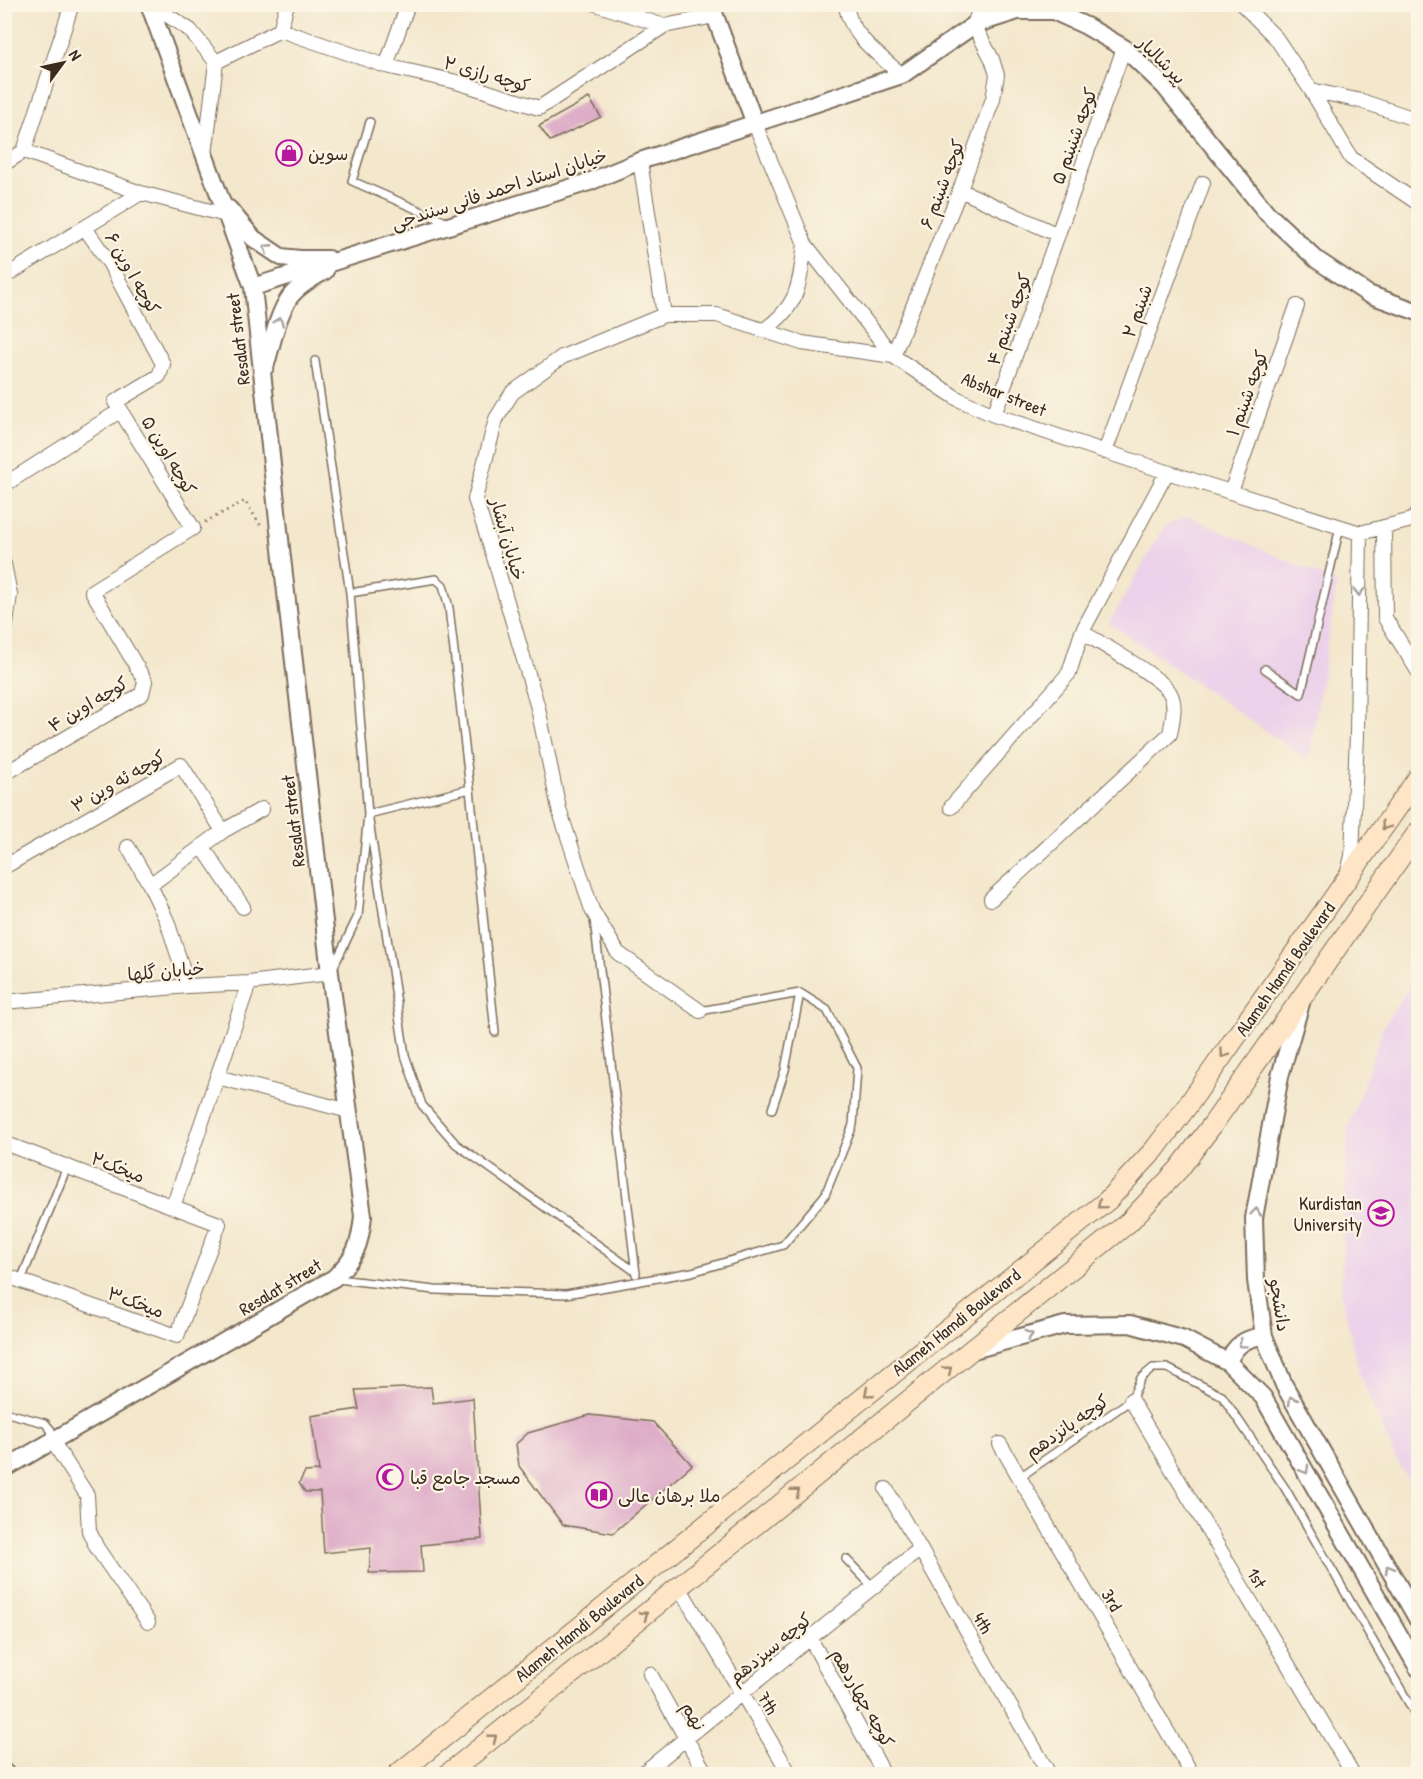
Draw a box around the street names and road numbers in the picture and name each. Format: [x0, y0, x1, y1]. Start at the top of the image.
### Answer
street label: پیرشالیار [1131, 29, 1192, 90]
street label: کوچه رازی ۲ [441, 50, 533, 98]
street label: کوچه شنبنم ۵ [1045, 84, 1105, 189]
street label: کوچه شبنم ۶ [913, 135, 973, 233]
street label: خیابان استاد احمد فانی سنندجی [388, 142, 610, 236]
street label: کوچه ا وین ۶ [99, 227, 167, 319]
street label: کوچه شبنم ۴ [981, 269, 1039, 370]
street label: شبنم ۲ [1116, 281, 1160, 342]
street label: Resalat street [220, 291, 256, 386]
street label: کوچه شبنم ۱ [1220, 346, 1276, 440]
street label: Abshar street [958, 366, 1051, 423]
street label: کوچه اوین ۵ [135, 411, 203, 500]
street label: خیابان آبشار [484, 493, 532, 583]
street label: کوچه اوین ۴ [43, 670, 133, 738]
street label: کوچه ئه وین ۳ [66, 744, 170, 818]
street label: Resalat street [275, 773, 311, 868]
street label: Alameh Hamdi Boulevard [1229, 897, 1341, 1041]
street label: خیابان گلها [126, 955, 206, 987]
street label: میخک۲ [87, 1145, 149, 1189]
street label: Resalat street [234, 1252, 327, 1321]
street label: Alameh Hamdi Boulevard [887, 1262, 1025, 1382]
street label: دانشجو [1263, 1276, 1297, 1333]
street label: میخک۳ [104, 1280, 168, 1324]
street label: کوچه پانزدهم [1020, 1388, 1115, 1466]
street label: 1st [1241, 1563, 1273, 1594]
street label: Alameh Hamdi Boulevard [510, 1568, 648, 1688]
street label: 3rd [1096, 1584, 1128, 1616]
street label: کوچه سیزدهم [723, 1606, 818, 1691]
street label: 4th [967, 1608, 999, 1639]
street label: کوچه چهاردهم [824, 1644, 901, 1753]
street label: 7th [751, 1687, 785, 1720]
street label: نهم [674, 1697, 712, 1736]

